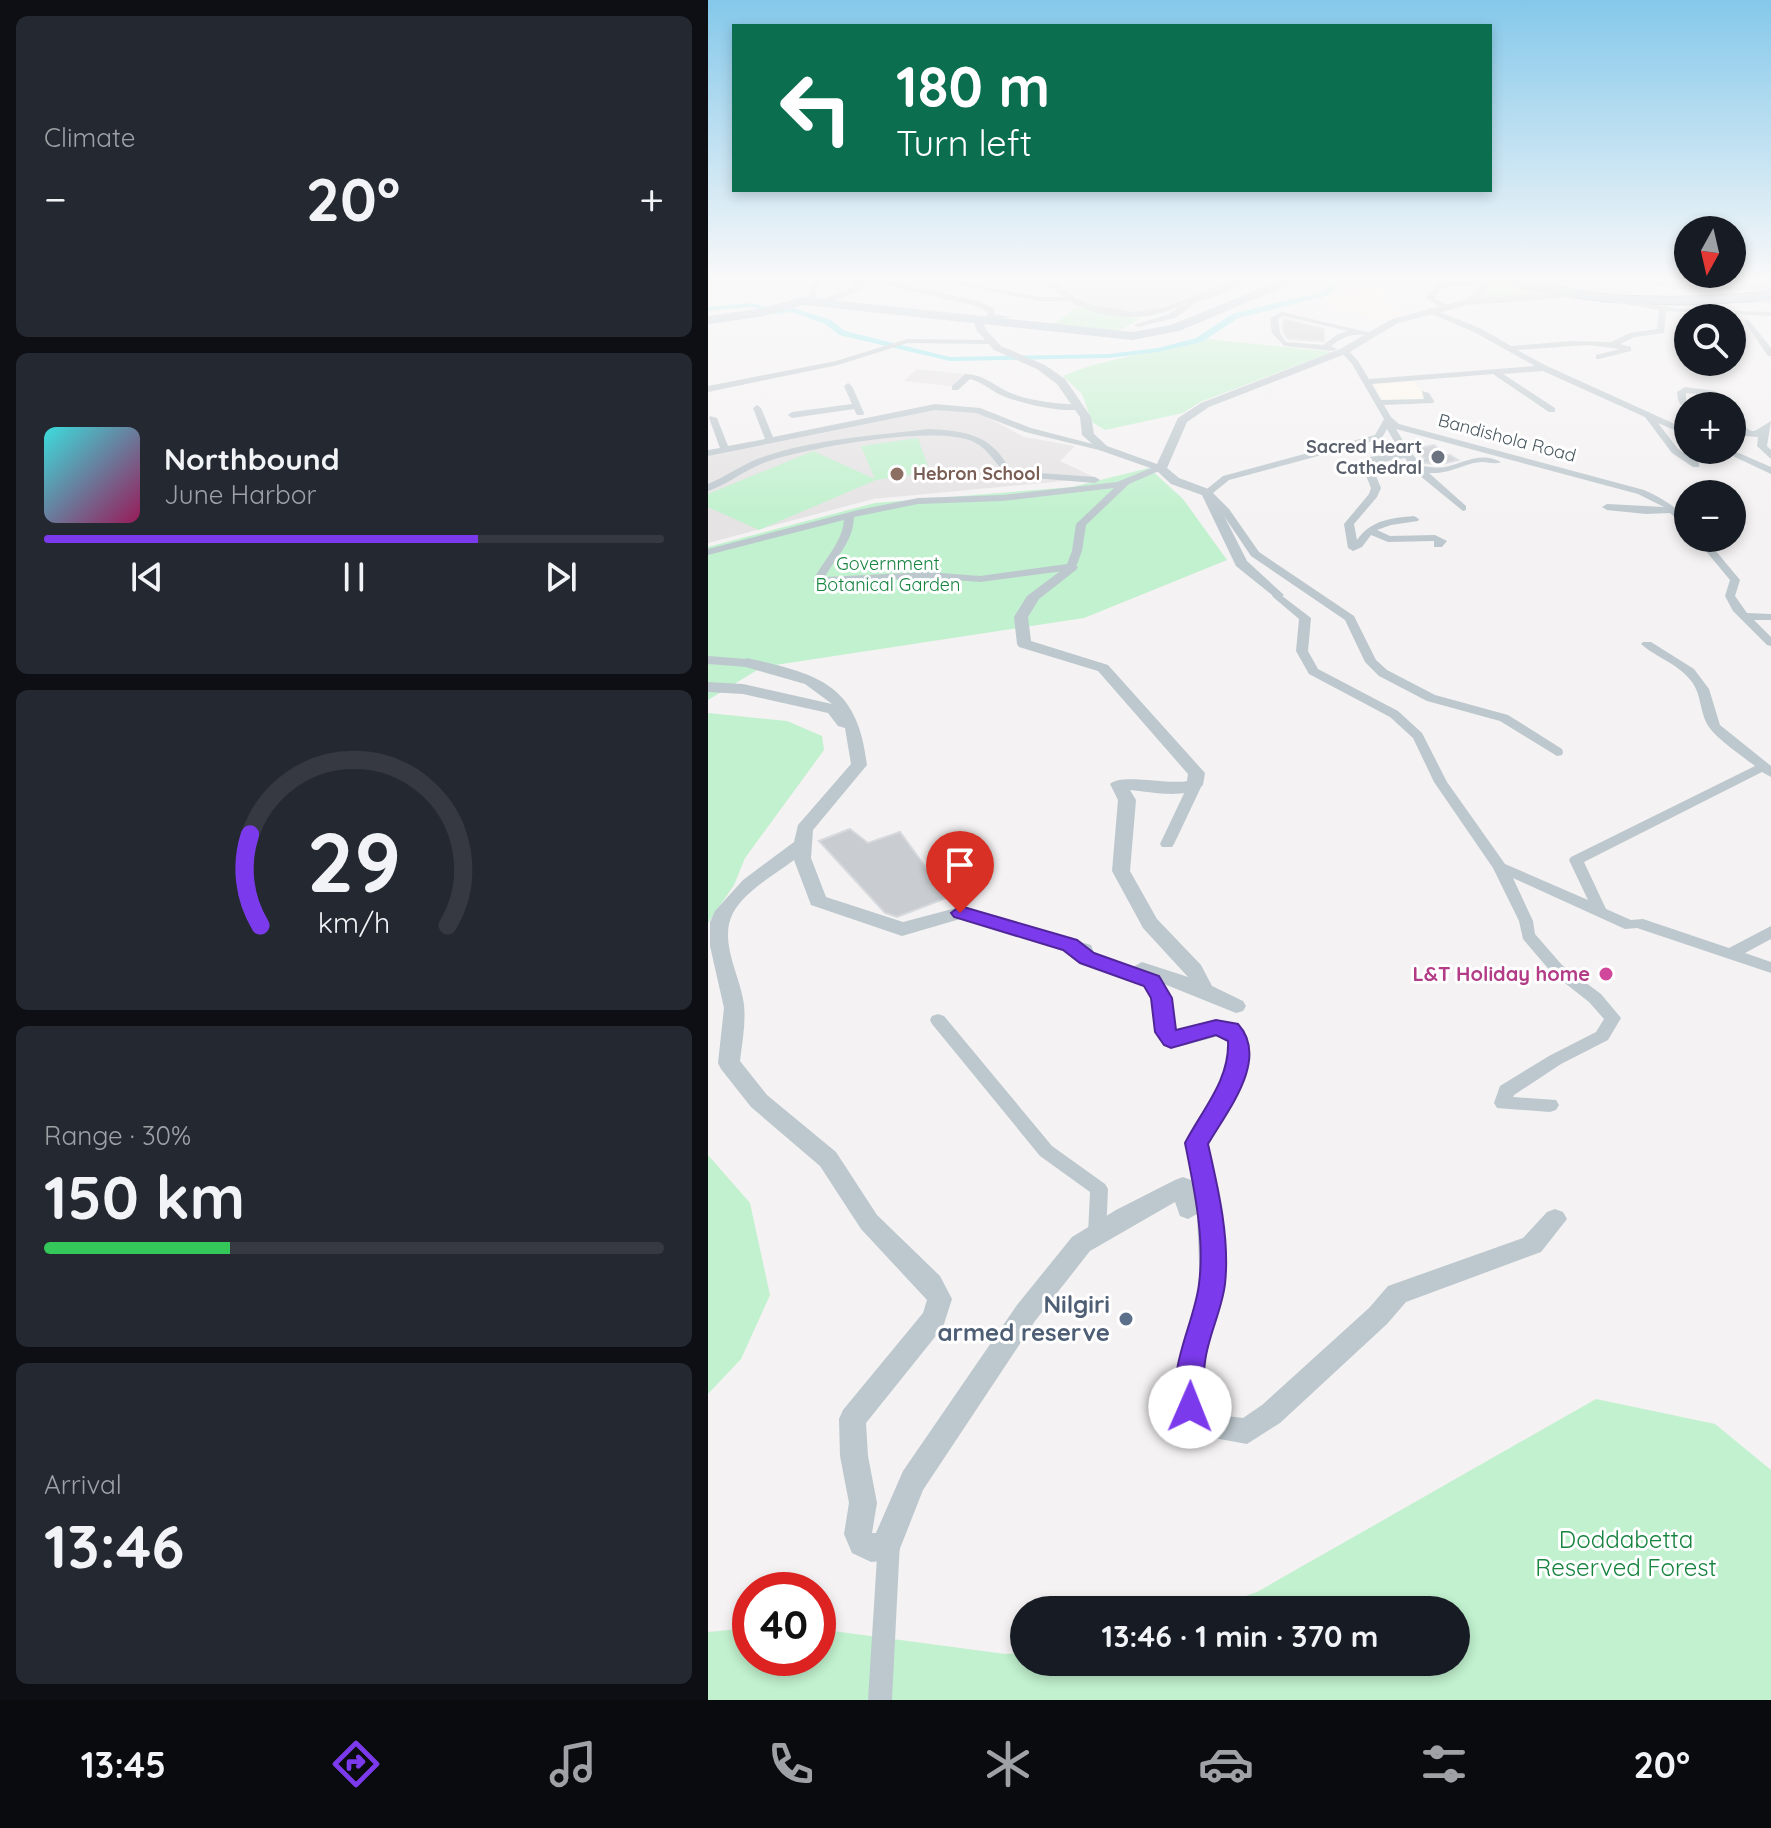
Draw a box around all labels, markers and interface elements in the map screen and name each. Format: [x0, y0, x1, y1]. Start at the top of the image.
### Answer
text: 180 m [896, 51, 1050, 121]
icon: left [764, 56, 868, 160]
text: Turn left [896, 120, 1032, 165]
text: Climate [44, 121, 135, 154]
text: 20° [306, 161, 400, 236]
text: − [44, 171, 67, 226]
text: + [639, 171, 664, 226]
north arrow [1674, 216, 1746, 288]
map controls [1674, 216, 1746, 552]
button: search [1674, 304, 1746, 376]
button: + [1674, 392, 1746, 464]
street label: Bandishola Road [1436, 408, 1579, 467]
place label: Sacred Heart Cathedral [1306, 435, 1422, 479]
text: Northbound [164, 440, 340, 478]
marker: Sacred Heart Cathedral [1429, 448, 1447, 466]
place label: Hebron School [913, 462, 1040, 485]
marker: Hebron School [888, 465, 906, 483]
text: June Harbor [164, 478, 316, 511]
button: − [1674, 480, 1746, 552]
park label: Government Botanical Garden [816, 552, 960, 596]
icon: previous [125, 555, 169, 599]
icon: pause [332, 555, 376, 599]
icon: next [539, 555, 583, 599]
text: 29 [307, 809, 401, 913]
pin [926, 831, 994, 913]
icon: arrive [938, 843, 982, 887]
text: km/h [318, 904, 390, 940]
place label: L&T Holiday home [1413, 961, 1590, 986]
marker: L&T Holiday home [1597, 965, 1615, 983]
text: Range · 30% [44, 1119, 191, 1152]
text: 150 km [44, 1159, 245, 1234]
place label: Nilgiri armed reserve [938, 1289, 1110, 1347]
marker: Nilgiri armed reserve [1117, 1310, 1135, 1328]
position arrow [1148, 1365, 1232, 1449]
text: Arrival [44, 1468, 122, 1501]
text: 13:46 [44, 1508, 184, 1583]
park label: Doddabetta Reserved Forest [1535, 1524, 1717, 1582]
speed limit sign: 40 [732, 1572, 836, 1676]
text: 13:46 · 1 min · 370 m [1102, 1617, 1378, 1655]
icon: directions [328, 1736, 384, 1792]
icon: music [545, 1736, 601, 1792]
icon: phone [763, 1736, 819, 1792]
icon: climate [980, 1736, 1036, 1792]
icon: car [1198, 1736, 1254, 1792]
icon: filters [1416, 1736, 1472, 1792]
text: 13:45 [81, 1742, 166, 1787]
text: 20° [1633, 1742, 1690, 1787]

